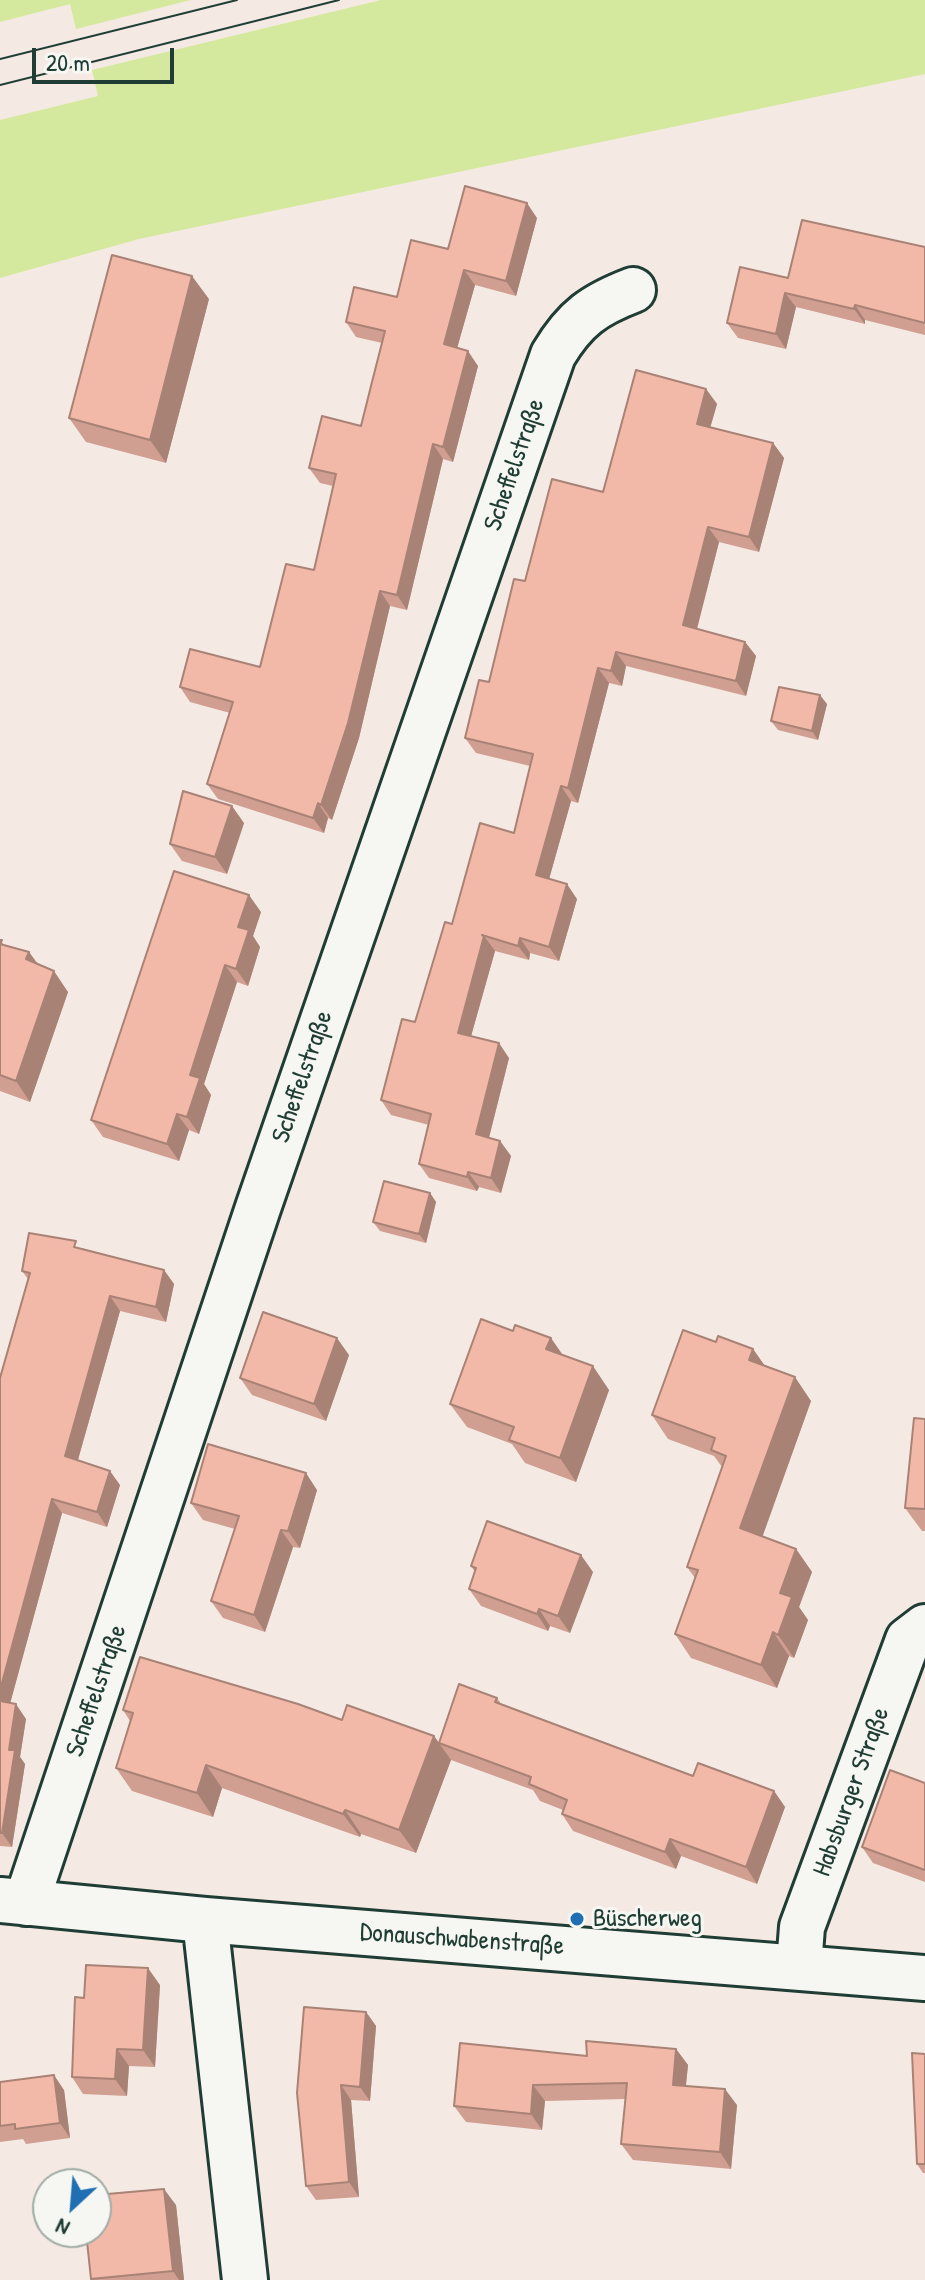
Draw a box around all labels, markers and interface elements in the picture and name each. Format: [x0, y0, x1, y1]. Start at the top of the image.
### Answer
scale bar [36, 32, 178, 82]
text: 20 m [46, 46, 90, 78]
street label: Scheffelstraße [478, 395, 552, 535]
street label: Scheffelstraße [266, 1007, 340, 1147]
street label: Scheffelstraße [60, 1621, 134, 1761]
street label: Habsburger Straße [807, 1703, 897, 1881]
place label: Büscherweg [593, 1903, 702, 1935]
marker: Büscherweg [568, 1910, 586, 1928]
street label: Donauschwabenstraße [359, 1917, 565, 1963]
north arrow [32, 2168, 112, 2248]
text: N [51, 2212, 74, 2244]

